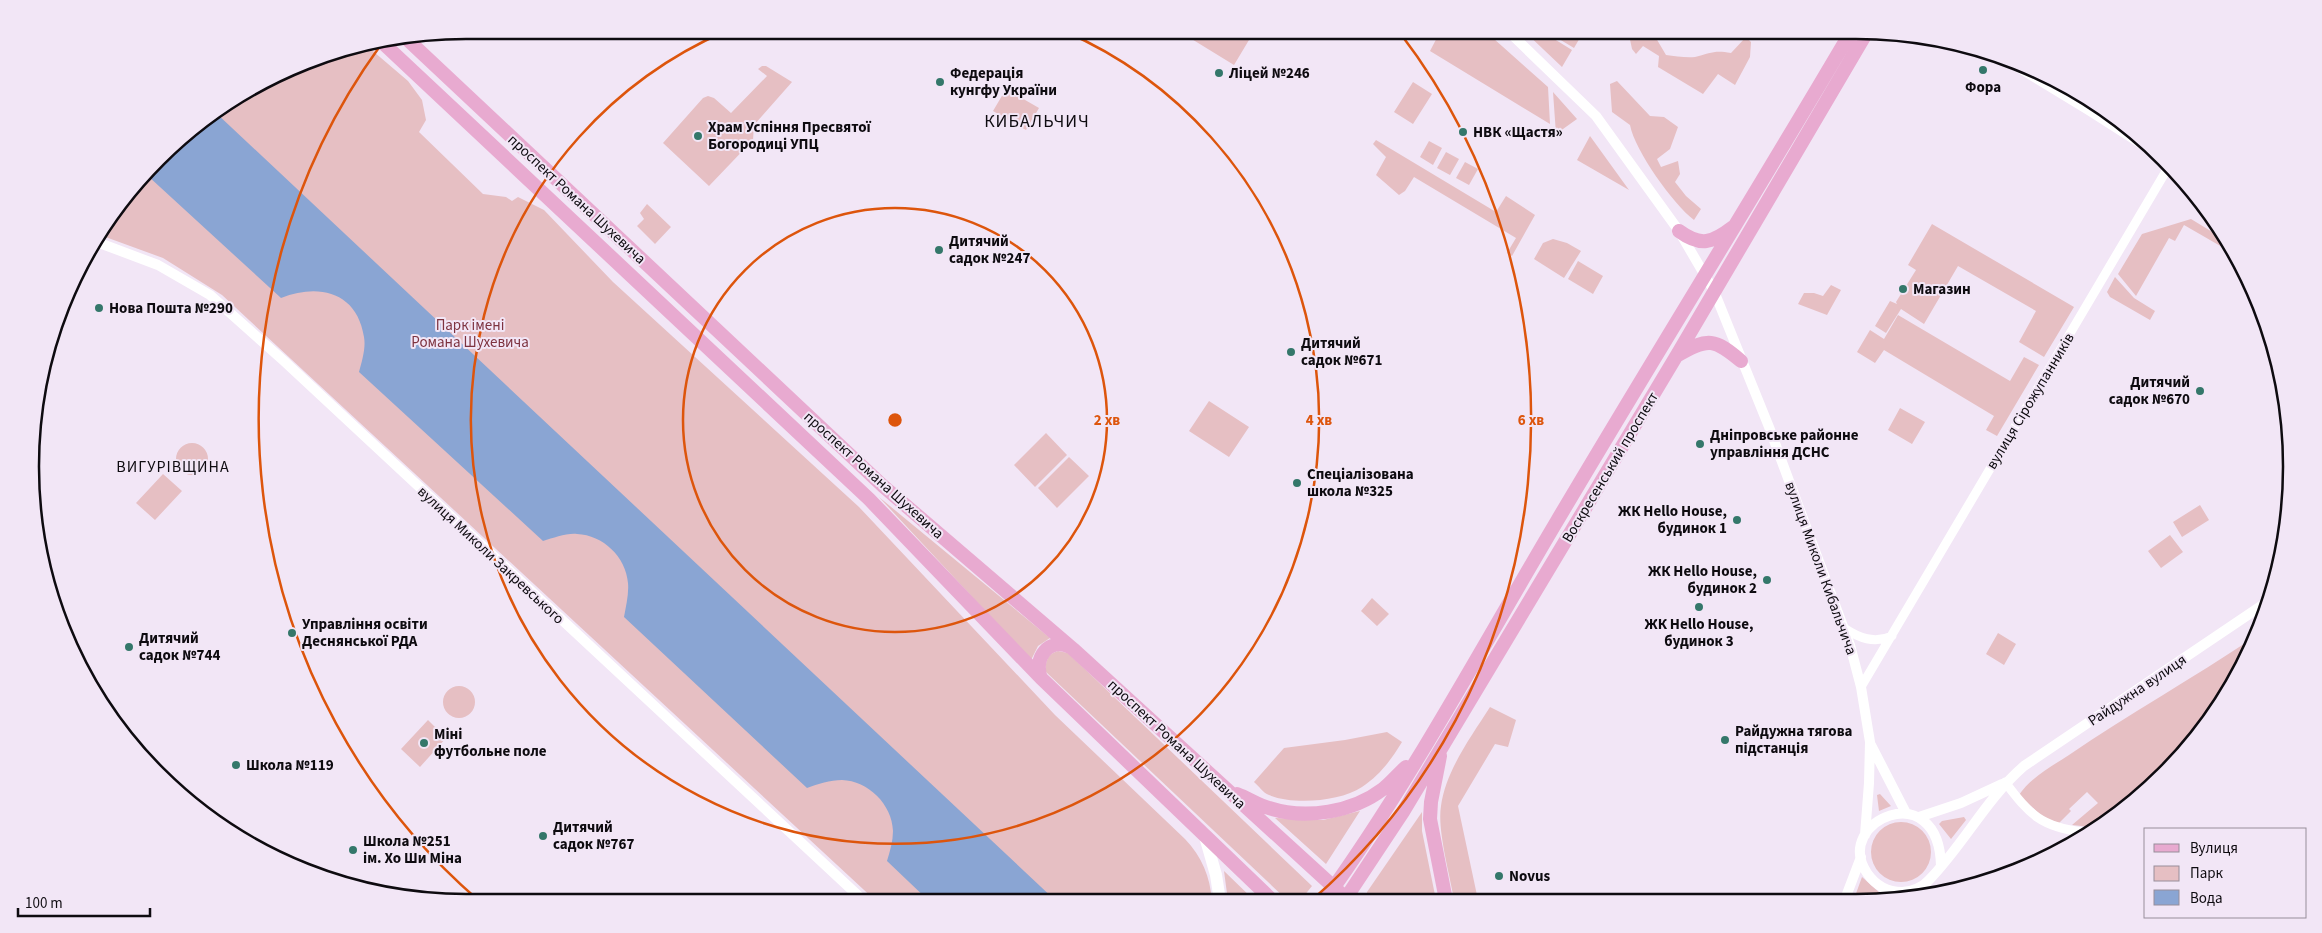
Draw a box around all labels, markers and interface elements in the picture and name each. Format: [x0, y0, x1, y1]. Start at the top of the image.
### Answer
place label: Федерація кунгфу України [950, 63, 1057, 101]
place label: Ліцей №246 [1228, 63, 1310, 84]
marker: Фора [1977, 64, 1989, 76]
marker: Ліцей №246 [1213, 67, 1225, 79]
marker: Федерація кунгфу України [934, 76, 946, 88]
place label: Фора [1965, 77, 2001, 98]
district label: КИБАЛЬЧИЧ [984, 109, 1090, 134]
place label: Храм Успіння Пресвятої Богородиці УПЦ [708, 117, 872, 155]
place label: НВК «Щастя» [1473, 122, 1563, 143]
marker: НВК «Щастя» [1457, 126, 1469, 138]
street label: проспект Романа Шухевича [503, 130, 650, 269]
marker: Храм Успіння Пресвятої Богородиці УПЦ [692, 130, 704, 142]
place label: Дитячий садок №247 [949, 231, 1030, 269]
marker: Дитячий садок №247 [933, 244, 945, 256]
place label: Магазин [1913, 279, 1971, 300]
marker: Магазин [1897, 283, 1909, 295]
place label: Нова Пошта №290 [109, 298, 233, 319]
marker: Нова Пошта №290 [93, 302, 105, 314]
park label: Парк імені Романа Шухевича [411, 315, 529, 353]
street label: вулиця Сірожупанників [1981, 329, 2080, 473]
place label: Дитячий садок №671 [1301, 333, 1382, 371]
marker: Дитячий садок №671 [1285, 346, 1297, 358]
place label: Дитячий садок №670 [2109, 372, 2190, 410]
marker: Дитячий садок №670 [2194, 385, 2206, 397]
street label: Воскресенський проспект [1557, 388, 1664, 547]
street label: проспект Романа Шухевича [799, 407, 948, 544]
text: 2 хв [1094, 410, 1120, 431]
text: 4 хв [1306, 410, 1332, 431]
text: 6 хв [1518, 410, 1544, 431]
centre of rings [886, 411, 904, 429]
place label: Дніпровське районне управління ДСНС [1710, 425, 1859, 463]
marker: Дніпровське районне управління ДСНС [1694, 438, 1706, 450]
district label: ВИГУРІВЩИНА [116, 456, 230, 478]
place label: Спеціалізована школа №325 [1307, 464, 1414, 502]
marker: Спеціалізована школа №325 [1291, 477, 1303, 489]
street label: вулиця Миколи Кибальчича [1779, 479, 1862, 658]
street label: вулиця Миколи Закревського [413, 482, 569, 629]
place label: ЖК Hello House, будинок 1 [1618, 501, 1727, 539]
marker: ЖК Hello House, будинок 1 [1731, 514, 1743, 526]
place label: ЖК Hello House, будинок 2 [1648, 561, 1757, 599]
marker: ЖК Hello House, будинок 2 [1761, 574, 1773, 586]
marker: ЖК Hello House, будинок 3 [1693, 601, 1705, 613]
place label: Управління освіти Деснянської РДА [302, 614, 428, 652]
place label: ЖК Hello House, будинок 3 [1645, 614, 1754, 652]
marker: Управління освіти Деснянської РДА [286, 627, 298, 639]
place label: Дитячий садок №744 [139, 628, 220, 666]
marker: Дитячий садок №744 [123, 641, 135, 653]
street label: Райдужна вулиця [2084, 650, 2191, 731]
street label: проспект Романа Шухевича [1103, 675, 1250, 814]
place label: Райдужна тягова пiдстанцiя [1735, 721, 1853, 759]
place label: Міні футбольне поле [434, 724, 547, 762]
marker: Райдужна тягова пiдстанцiя [1719, 734, 1731, 746]
marker: Міні футбольне поле [418, 737, 430, 749]
place label: Школа №119 [246, 755, 334, 776]
marker: Школа №119 [230, 759, 242, 771]
place label: Дитячий садок №767 [553, 817, 634, 855]
legend [2144, 828, 2307, 918]
marker: Дитячий садок №767 [537, 830, 549, 842]
place label: Школа №251 ім. Хо Ши Міна [363, 831, 462, 869]
text: Вулиця [2190, 838, 2238, 859]
marker: Школа №251 ім. Хо Ши Міна [347, 844, 359, 856]
text: Парк [2190, 863, 2224, 884]
place label: Novus [1509, 866, 1551, 887]
marker: Novus [1493, 870, 1505, 882]
scale bar [18, 886, 150, 918]
text: Вода [2190, 888, 2223, 909]
text: 100 m [25, 893, 63, 914]

